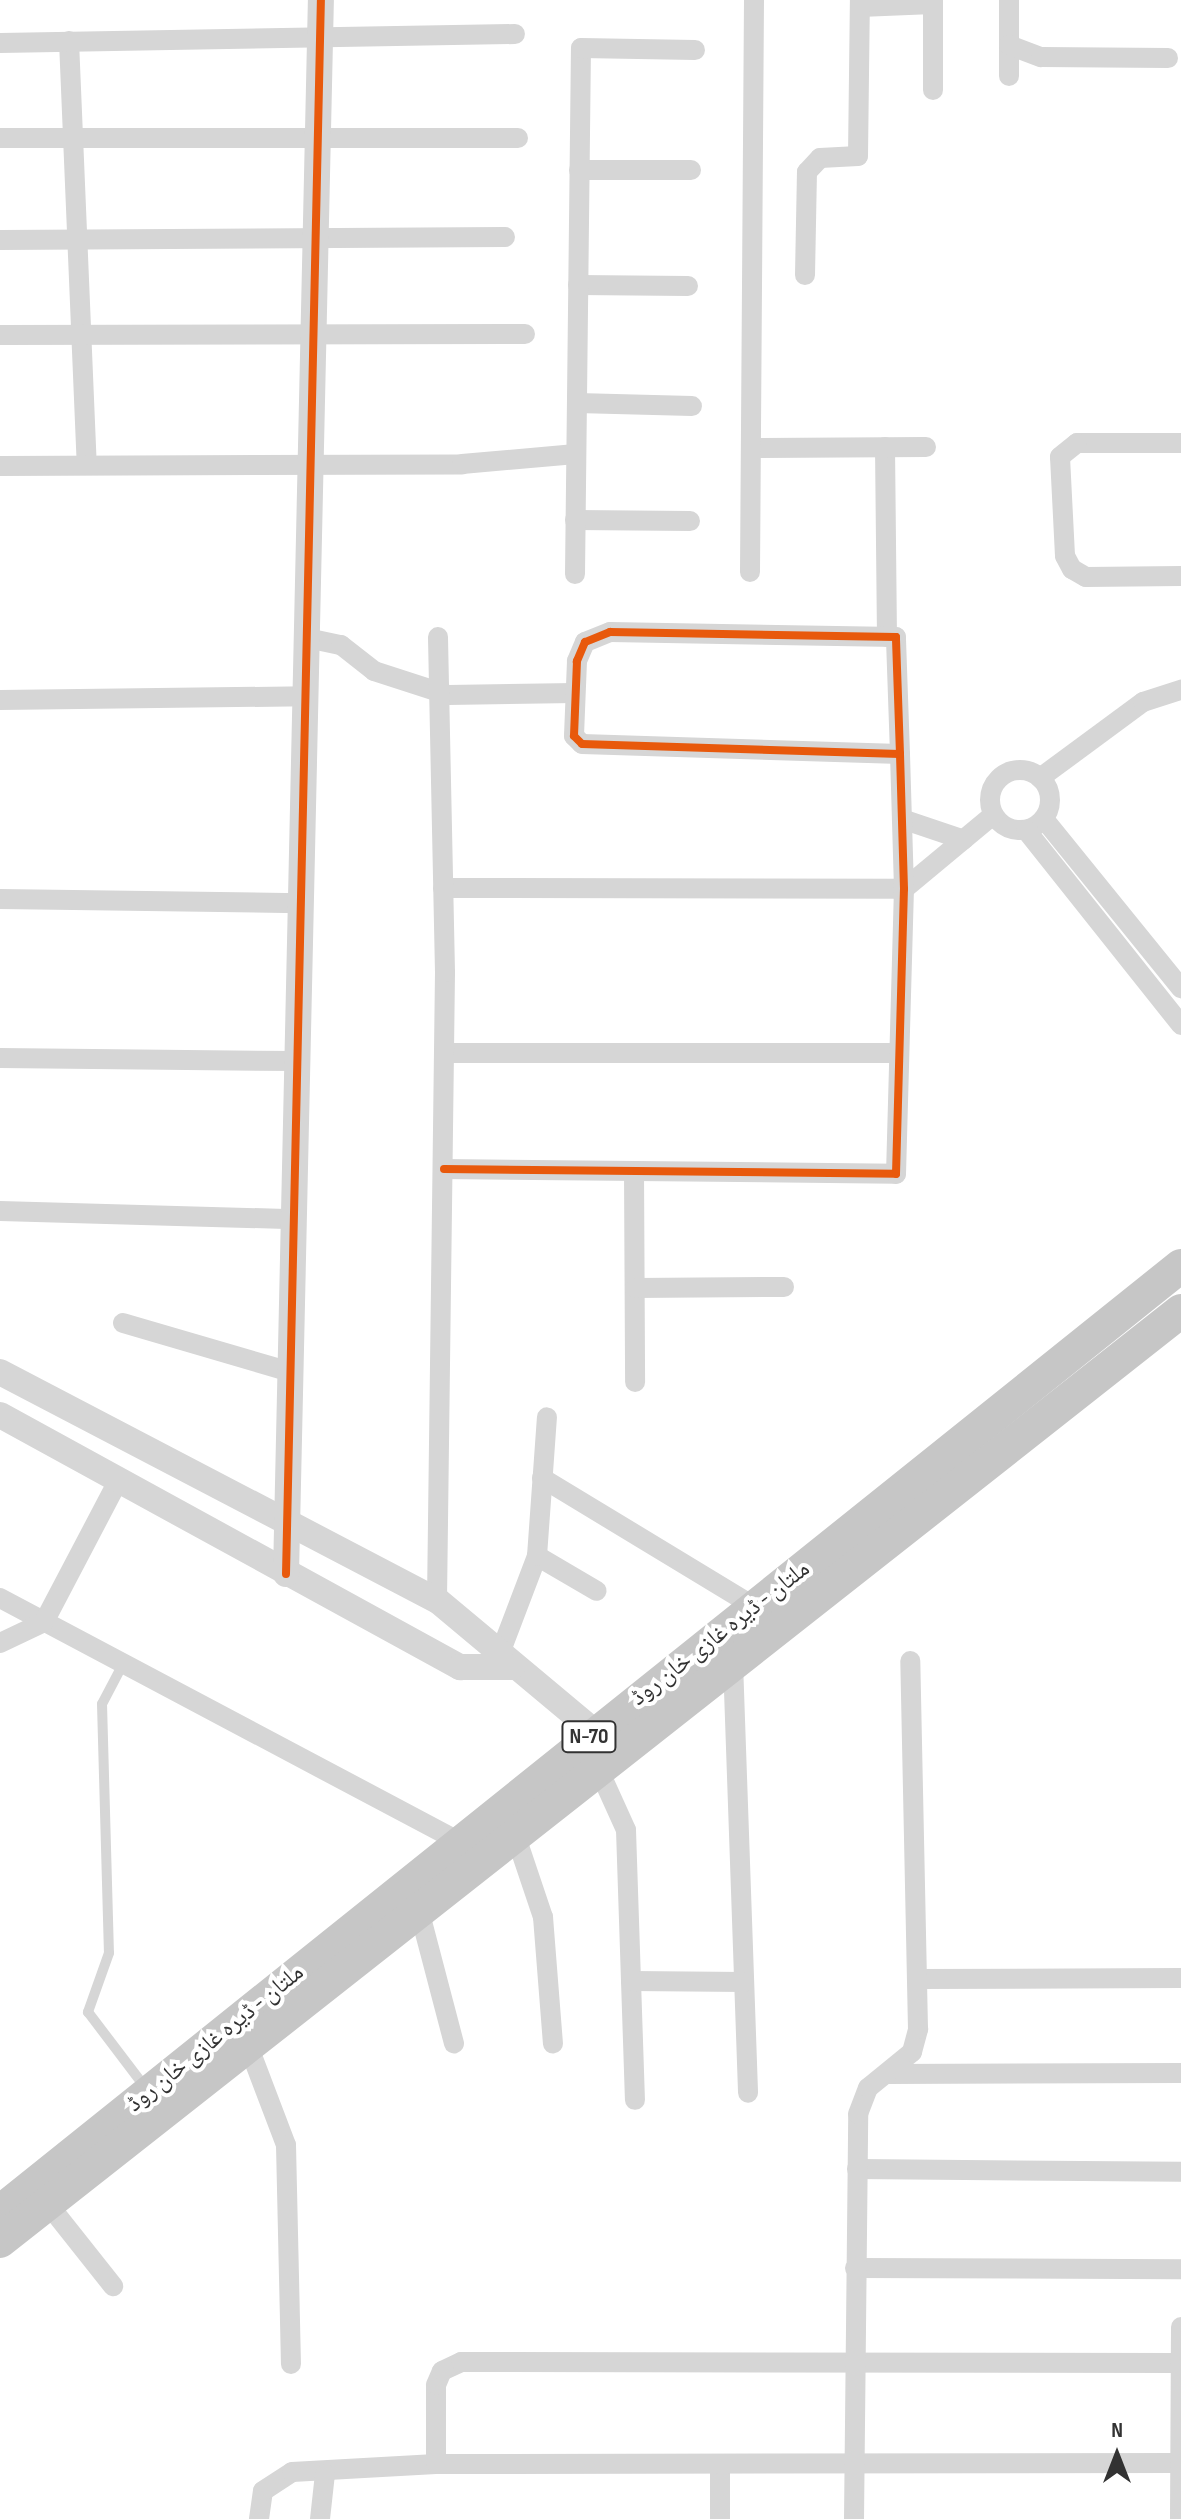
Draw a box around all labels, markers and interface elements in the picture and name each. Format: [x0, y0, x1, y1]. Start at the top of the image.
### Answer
street label: ملتان - ڈیرہ غازی خان روڈ [625, 1554, 815, 1712]
road number: N-70 [561, 1719, 617, 1755]
street label: ملتان - ڈیرہ غازی خان روڈ [121, 1958, 309, 2118]
north arrow [1077, 2415, 1157, 2495]
text: N [1111, 2417, 1123, 2444]

